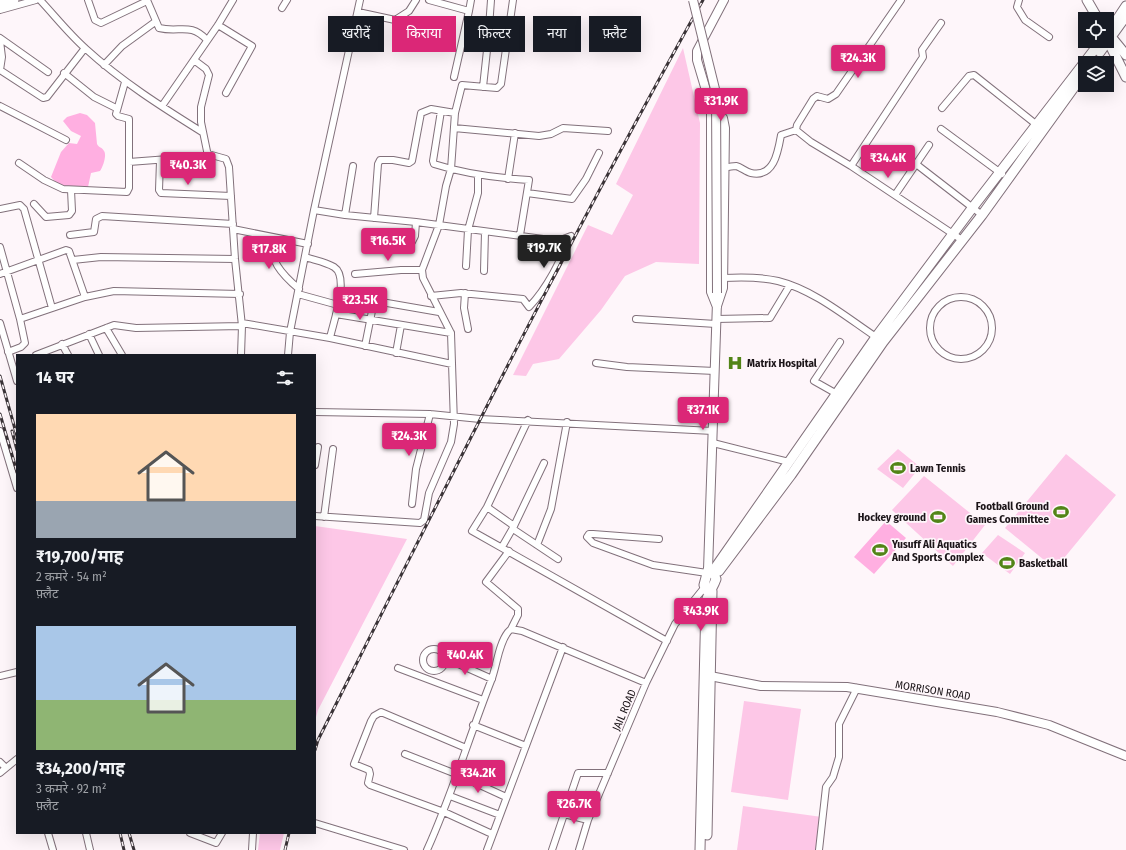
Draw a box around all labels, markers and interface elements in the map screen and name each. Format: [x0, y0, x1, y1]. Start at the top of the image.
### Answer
map controls [1078, 12, 1114, 92]
button: locate [1078, 12, 1114, 48]
chip: खरीदें [328, 16, 384, 52]
chip: किराया [392, 16, 456, 52]
chip: फ़िल्टर [464, 16, 525, 52]
chip: नया [533, 16, 581, 52]
chip: फ़्लैट [589, 16, 641, 52]
pin: ₹24.3K [825, 45, 891, 79]
text: ₹24.3K [840, 50, 876, 65]
button: layers [1078, 56, 1114, 92]
pin: ₹31.9K [688, 88, 754, 122]
text: ₹31.9K [704, 93, 738, 108]
pin: ₹34.4K [855, 145, 921, 179]
text: ₹34.4K [870, 150, 906, 165]
pin: ₹40.3K [155, 152, 221, 186]
text: ₹40.3K [170, 157, 206, 172]
pin: ₹16.5K [355, 228, 421, 262]
text: ₹16.5K [370, 233, 406, 248]
pin: ₹19.7K [511, 235, 577, 269]
pin: ₹17.8K [236, 236, 302, 270]
text: ₹19.7K [527, 240, 561, 255]
text: ₹17.8K [252, 241, 286, 256]
pin: ₹23.5K [327, 287, 393, 321]
text: ₹23.5K [342, 292, 378, 307]
hospital icon: Matrix Hospital [726, 354, 744, 372]
place label: Matrix Hospital [747, 357, 818, 370]
text: 14 घर [36, 367, 74, 388]
icon: filters [274, 367, 296, 389]
pin: ₹37.1K [670, 397, 736, 431]
text: ₹37.1K [687, 402, 719, 417]
pin: ₹24.3K [376, 423, 442, 457]
text: ₹24.3K [391, 428, 427, 443]
icon: home [130, 440, 202, 512]
sports icon: Lawn Tennis [889, 459, 907, 477]
place label: Lawn Tennis [910, 462, 966, 475]
place label: Football Ground Games Committee [966, 500, 1049, 526]
sports icon: Football Ground Games Committee [1052, 503, 1070, 521]
sports icon: Hockey ground [929, 508, 947, 526]
place label: Hockey ground [858, 511, 926, 524]
place label: Yusuff Ali Aquatics And Sports Complex [891, 538, 985, 564]
sports icon: Yusuff Ali Aquatics And Sports Complex [871, 541, 889, 559]
text: ₹19,700/माह [36, 546, 123, 567]
sports icon: Basketball [998, 554, 1016, 572]
place label: Basketball [1019, 557, 1069, 570]
text: 2 कमरे · 54 m² [36, 569, 107, 584]
text: फ़्लैट [36, 586, 59, 601]
pin: ₹43.9K [668, 598, 734, 632]
text: ₹43.9K [683, 603, 719, 618]
pin: ₹40.4K [432, 642, 498, 676]
text: ₹40.4K [447, 647, 483, 662]
icon: home [130, 652, 202, 724]
street label: MORRISON ROAD [894, 678, 971, 703]
street label: JAIL ROAD [610, 687, 639, 733]
text: ₹34,200/माह [36, 758, 125, 779]
pin: ₹34.2K [445, 760, 511, 794]
text: ₹34.2K [460, 765, 496, 780]
text: 3 कमरे · 92 m² [36, 781, 106, 796]
pin: ₹26.7K [541, 791, 607, 825]
text: ₹26.7K [556, 796, 592, 811]
text: फ़्लैट [36, 798, 59, 813]

